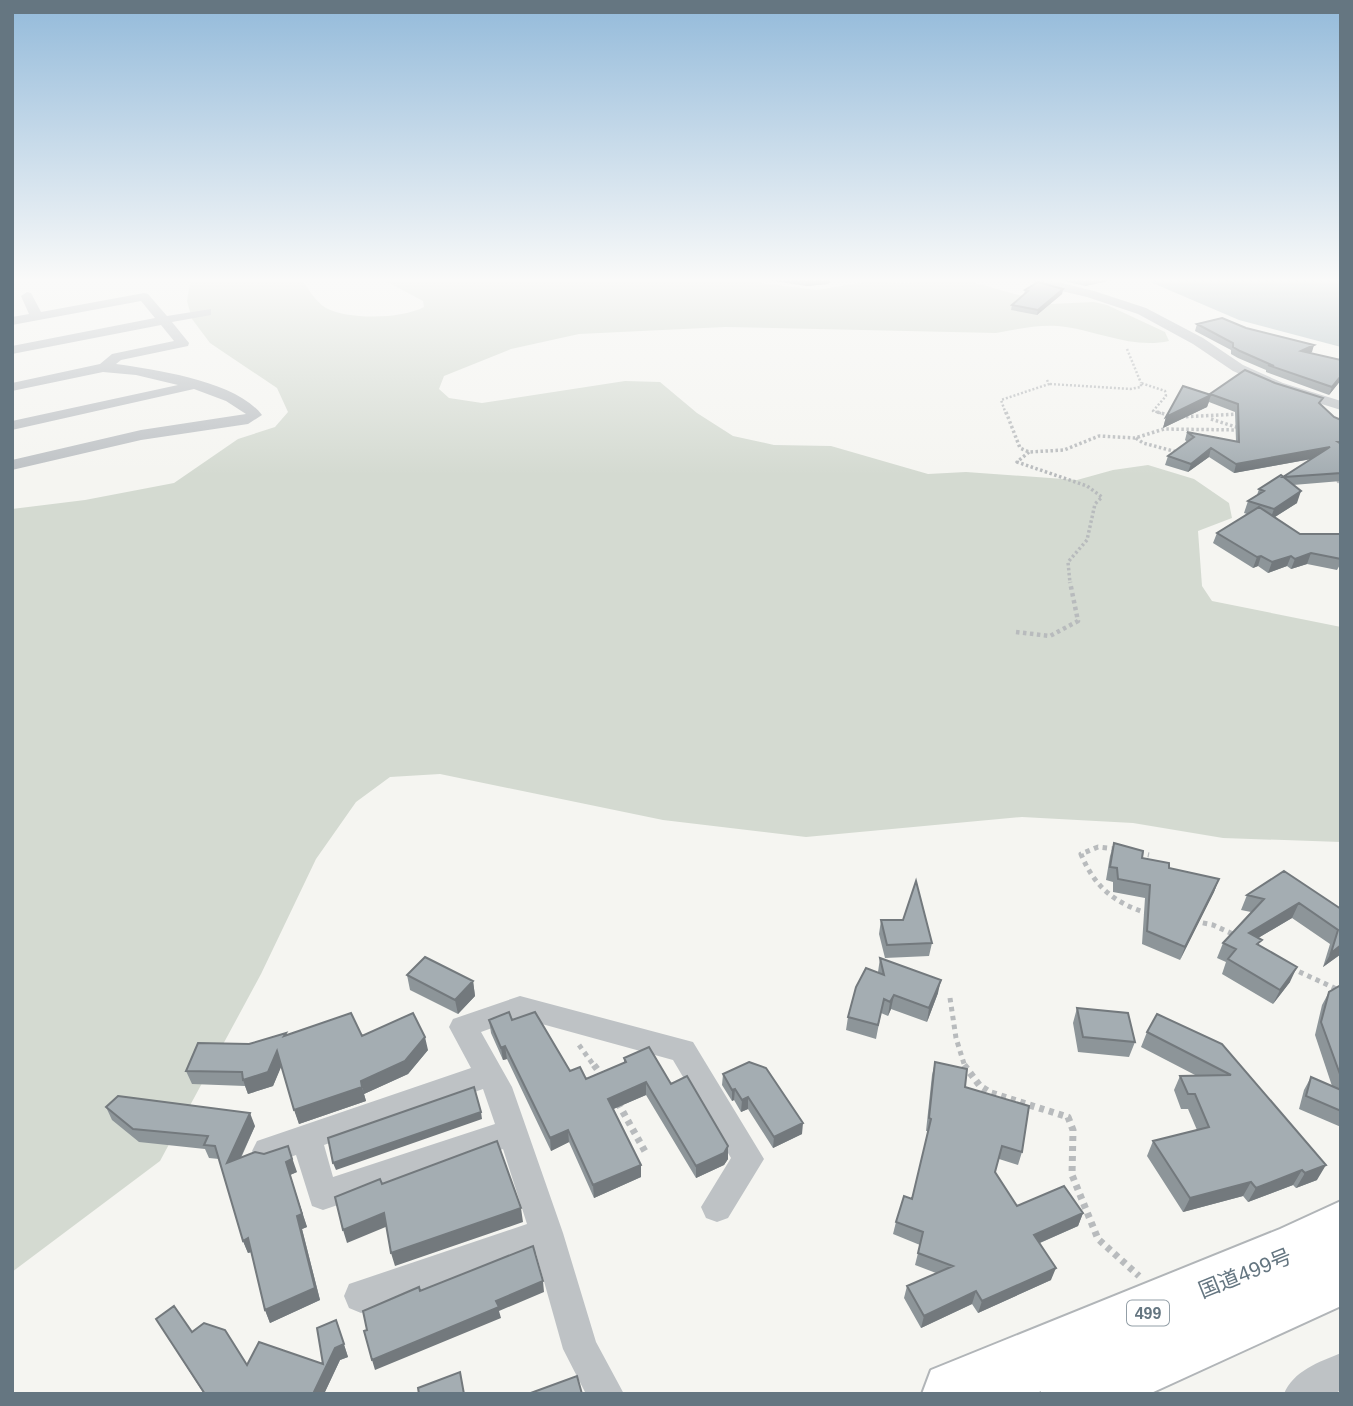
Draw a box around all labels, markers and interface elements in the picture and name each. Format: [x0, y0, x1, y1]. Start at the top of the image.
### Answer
street label: 国道499号 [1195, 1244, 1295, 1302]
road number: 499 [1127, 1301, 1169, 1326]

